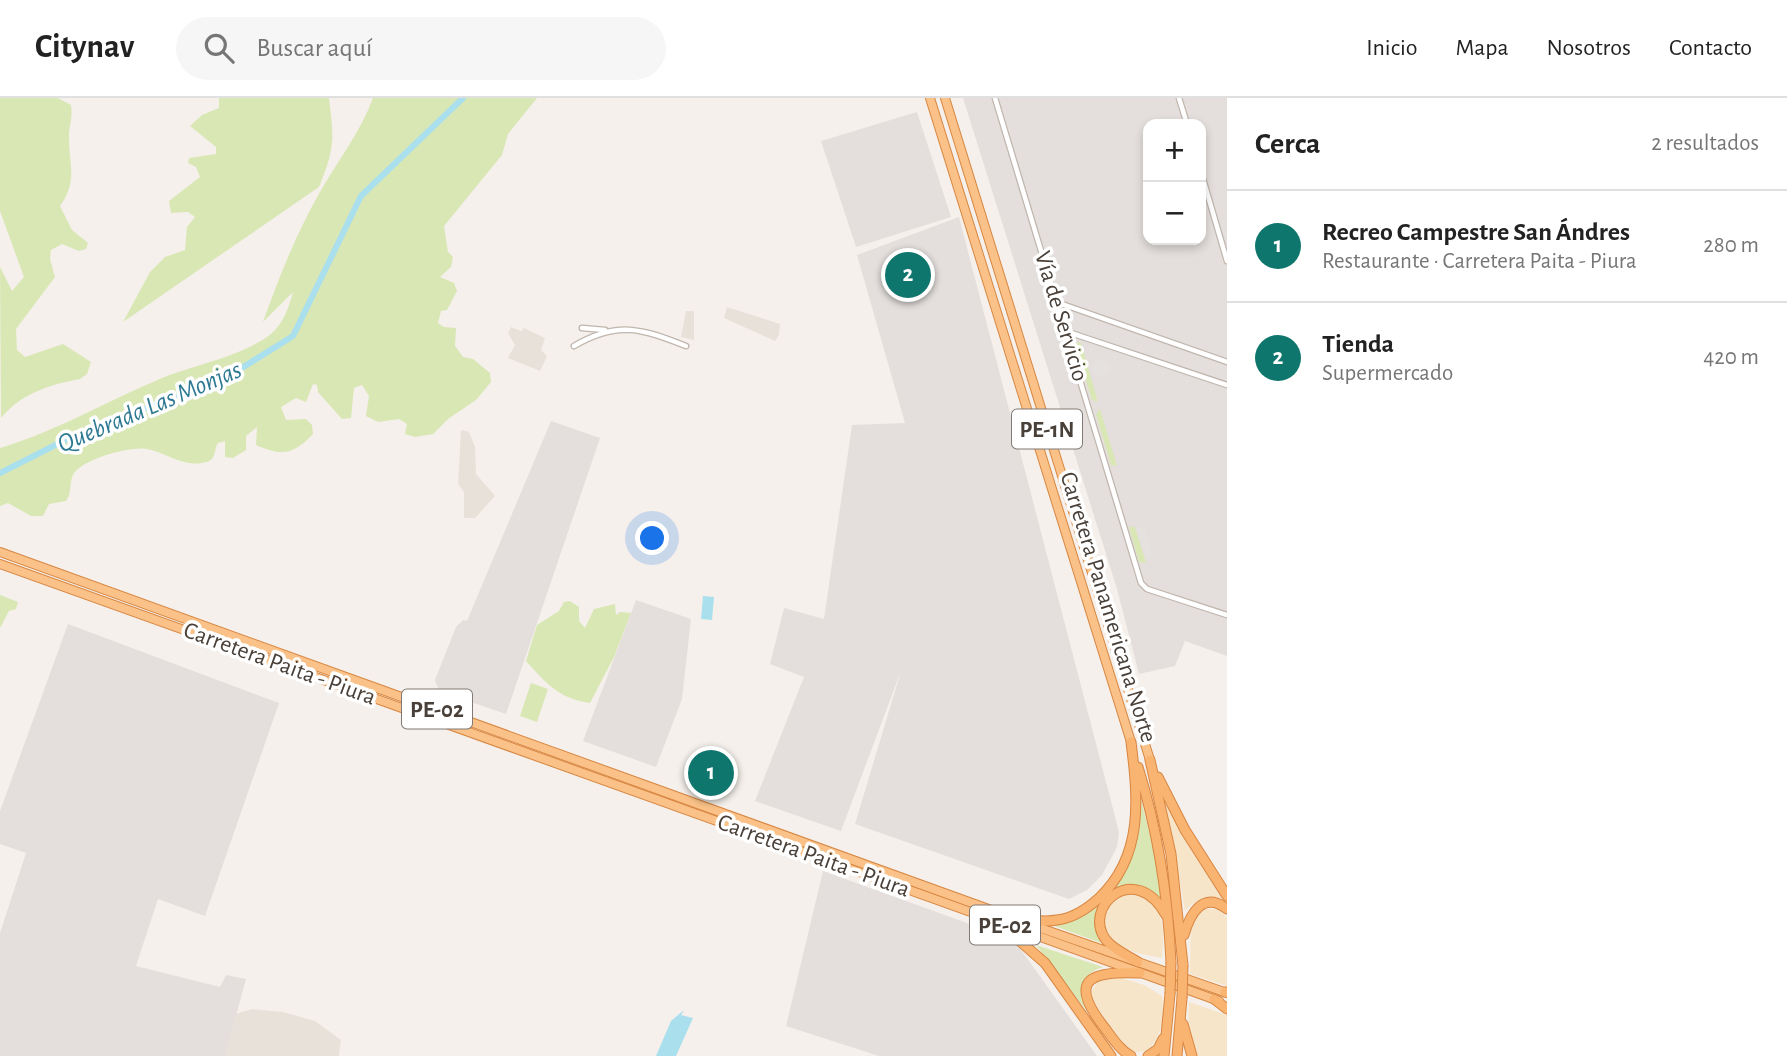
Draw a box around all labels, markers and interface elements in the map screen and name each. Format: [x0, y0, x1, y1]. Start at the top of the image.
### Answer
search box [176, 17, 666, 80]
icon: search [200, 29, 238, 67]
text: Citynav [35, 31, 134, 64]
text: Buscar aquí [256, 35, 372, 61]
text: Inicio [1366, 36, 1417, 60]
text: Mapa [1455, 36, 1509, 60]
text: Nosotros [1547, 36, 1631, 60]
text: Contacto [1669, 36, 1752, 60]
map controls [1143, 119, 1206, 245]
button: + [1143, 119, 1206, 182]
text: Cerca [1255, 129, 1320, 159]
text: 2 resultados [1651, 132, 1759, 155]
button: − [1143, 182, 1206, 245]
text: Recreo Campestre San Ándres [1322, 219, 1630, 245]
text: 1 [1274, 234, 1282, 257]
text: 280 m [1703, 234, 1759, 257]
street label: Vía de Servicio [1030, 248, 1092, 384]
pin: 2 [885, 249, 931, 301]
text: Restaurante · Carretera Paita - Piura [1322, 250, 1637, 273]
text: Tienda [1322, 331, 1394, 357]
text: 2 [1273, 346, 1283, 369]
text: 420 m [1703, 346, 1759, 369]
water label: Quebrada Las Monjas [54, 356, 245, 457]
text: Supermercado [1322, 362, 1453, 385]
road number: PE-1N [1012, 410, 1082, 448]
street label: Carretera Panamericana Norte [1055, 469, 1161, 745]
your location [635, 521, 669, 555]
street label: Carretera Paita - Piura [180, 618, 379, 710]
road number: PE-02 [402, 690, 472, 729]
pin: 1 [688, 747, 734, 799]
street label: Carretera Paita - Piura [714, 810, 913, 902]
road number: PE-02 [970, 905, 1040, 944]

